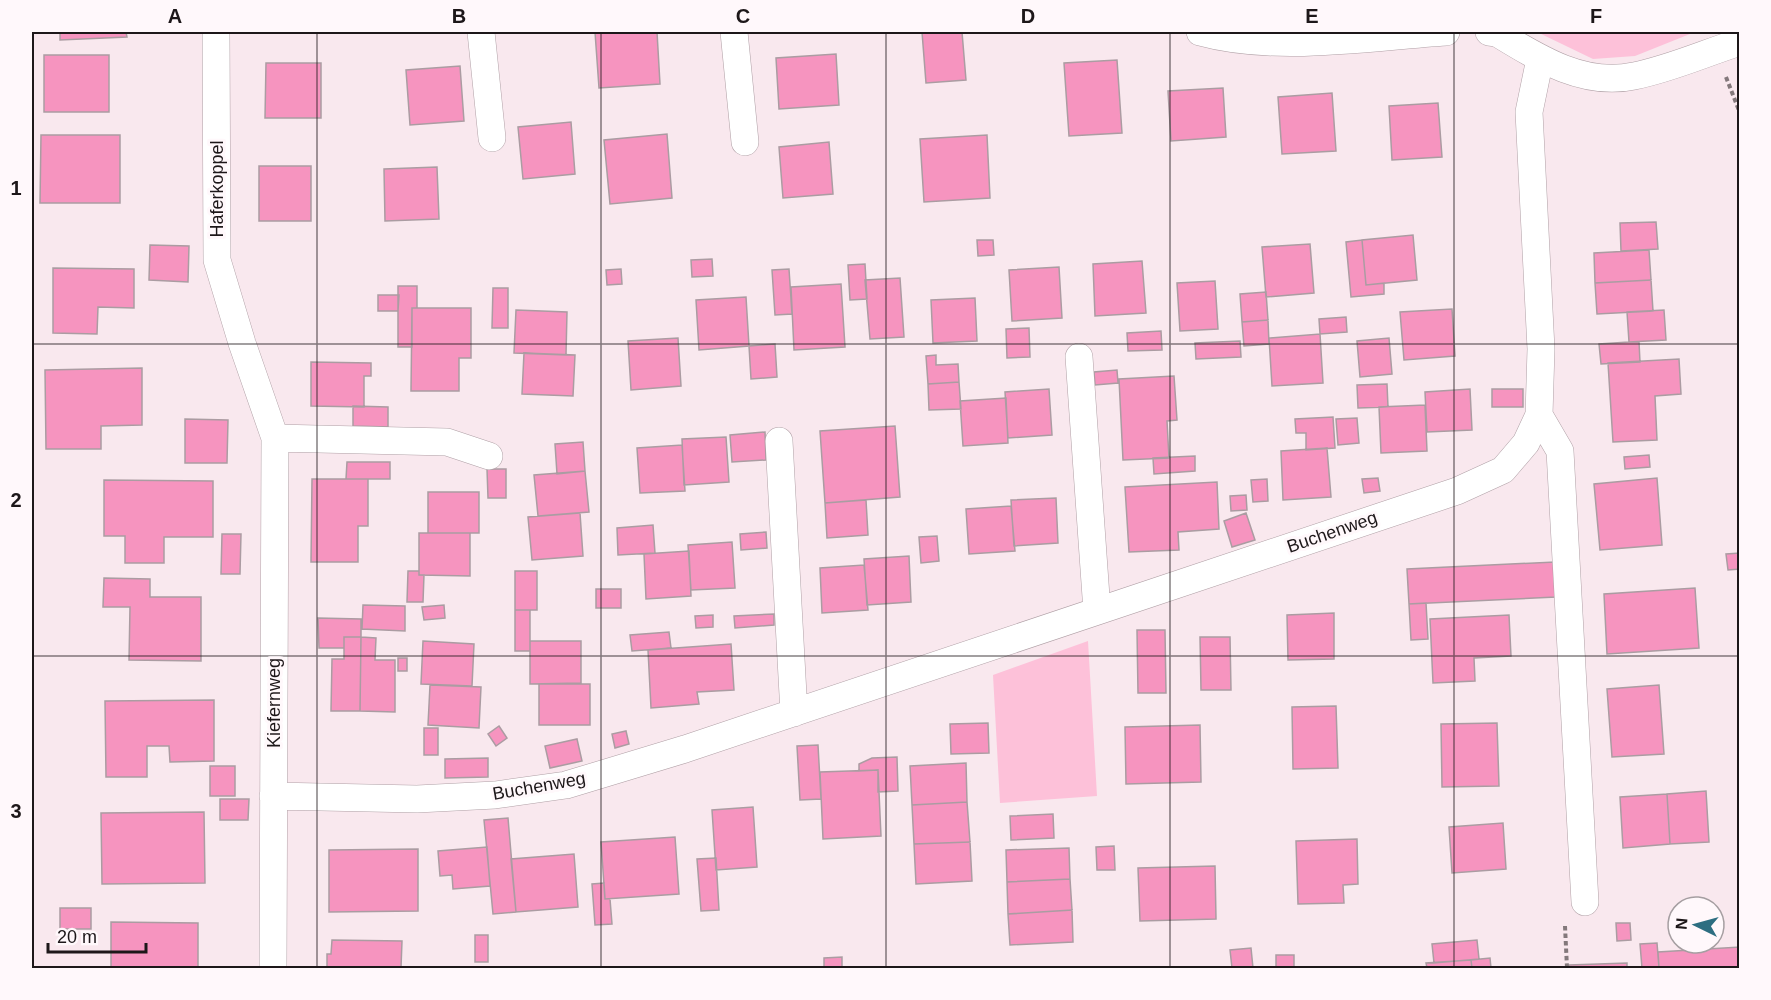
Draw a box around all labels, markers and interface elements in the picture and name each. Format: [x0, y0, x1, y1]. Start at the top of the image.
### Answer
text: A [168, 5, 182, 27]
text: B [452, 5, 466, 27]
text: C [736, 5, 750, 27]
text: D [1021, 5, 1035, 27]
text: E [1305, 5, 1319, 27]
text: F [1590, 5, 1602, 27]
street label: Haferkoppel [207, 140, 227, 238]
text: 1 [10, 177, 22, 199]
text: 2 [10, 489, 22, 511]
street label: Buchenweg [1284, 507, 1380, 557]
street label: Kiefernweg [264, 658, 284, 748]
street label: Buchenweg [491, 768, 587, 804]
text: 3 [10, 800, 22, 822]
north arrow [1666, 895, 1726, 955]
scale bar [48, 916, 146, 954]
text: N [1673, 917, 1691, 930]
text: 20 m [57, 927, 97, 947]

